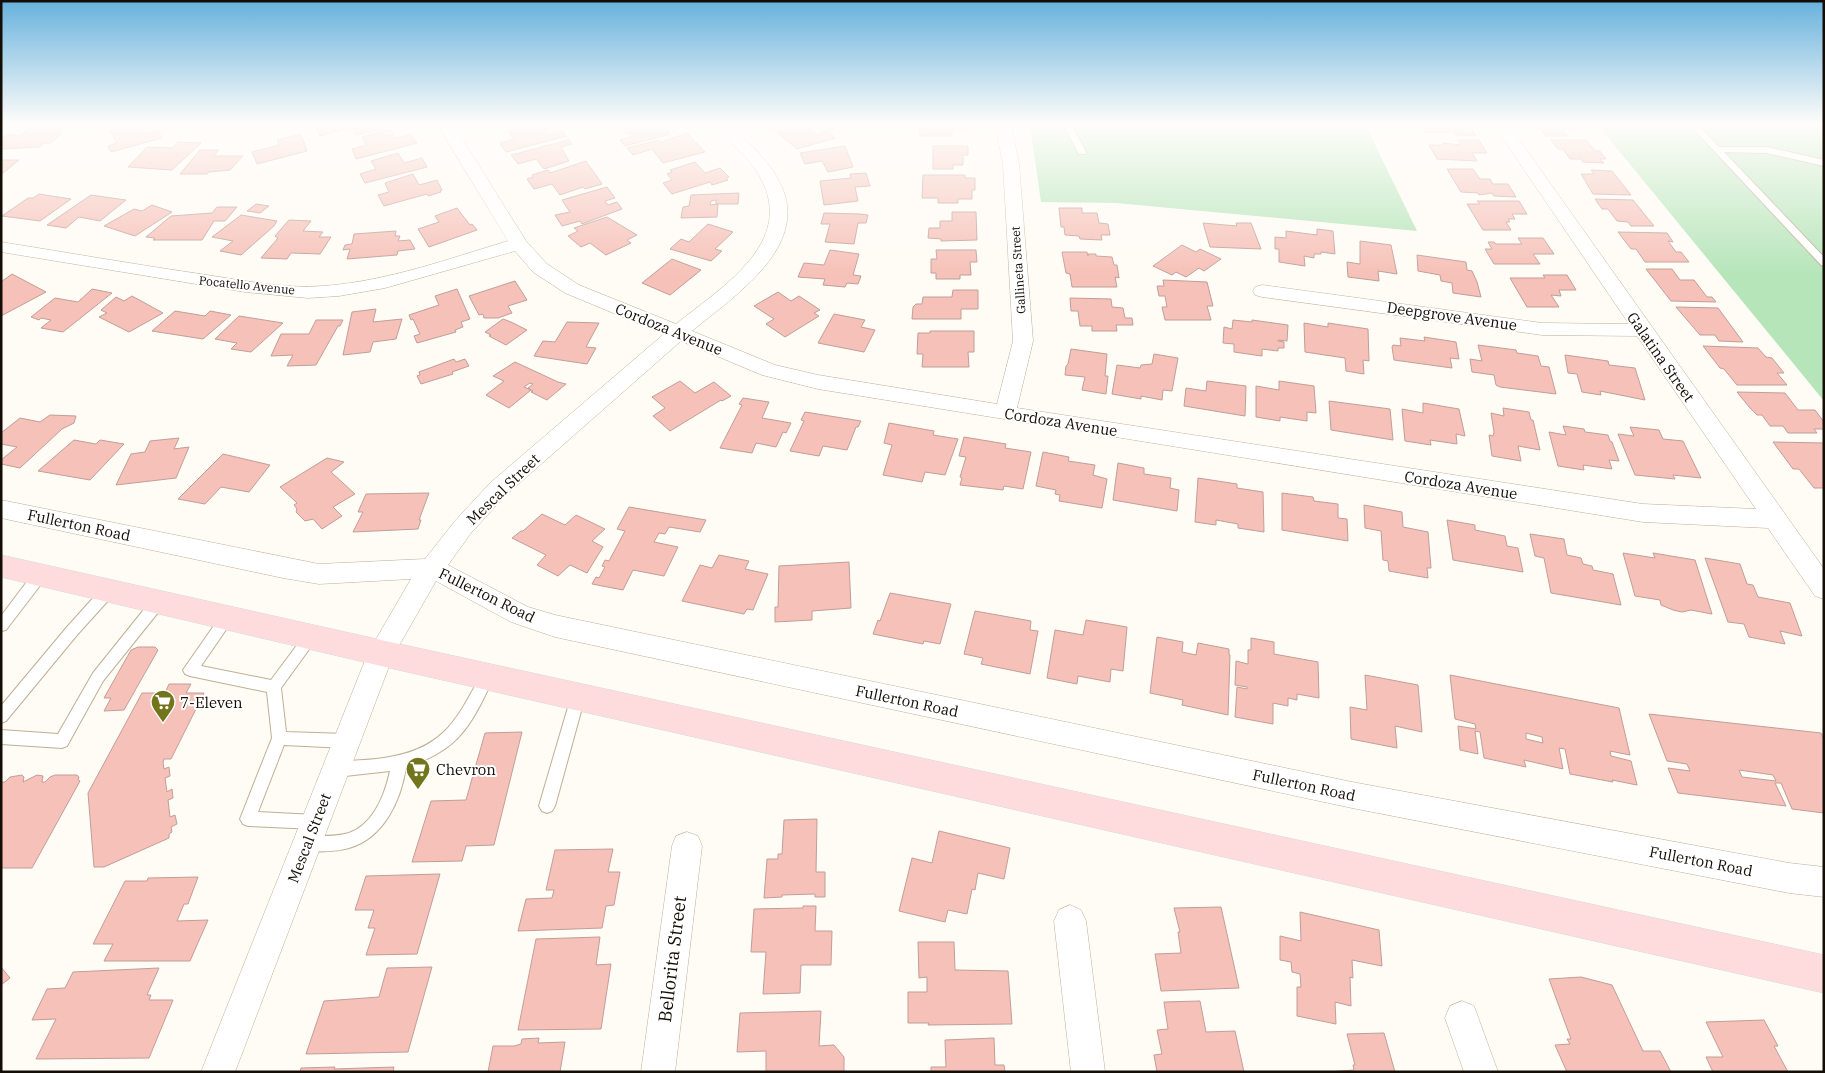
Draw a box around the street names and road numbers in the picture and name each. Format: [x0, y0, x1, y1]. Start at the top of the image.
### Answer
street label: Gallineta Street [1007, 226, 1029, 314]
street label: Pocatello Avenue [198, 273, 296, 297]
street label: Deepgrove Avenue [1386, 297, 1518, 335]
street label: Cordoza Avenue [613, 299, 725, 359]
street label: Galatina Street [1623, 309, 1699, 405]
street label: Cordoza Avenue [1003, 404, 1119, 440]
street label: Mescal Street [462, 449, 544, 529]
street label: Cordoza Avenue [1403, 467, 1519, 503]
street label: Fullerton Road [26, 505, 132, 545]
street label: Fullerton Road [436, 564, 538, 626]
street label: Fullerton Road [854, 681, 960, 721]
street label: Fullerton Road [1251, 765, 1357, 805]
street label: Mescal Street [283, 791, 335, 885]
street label: Fullerton Road [1648, 842, 1754, 880]
street label: Bellorita Street [653, 894, 691, 1024]

